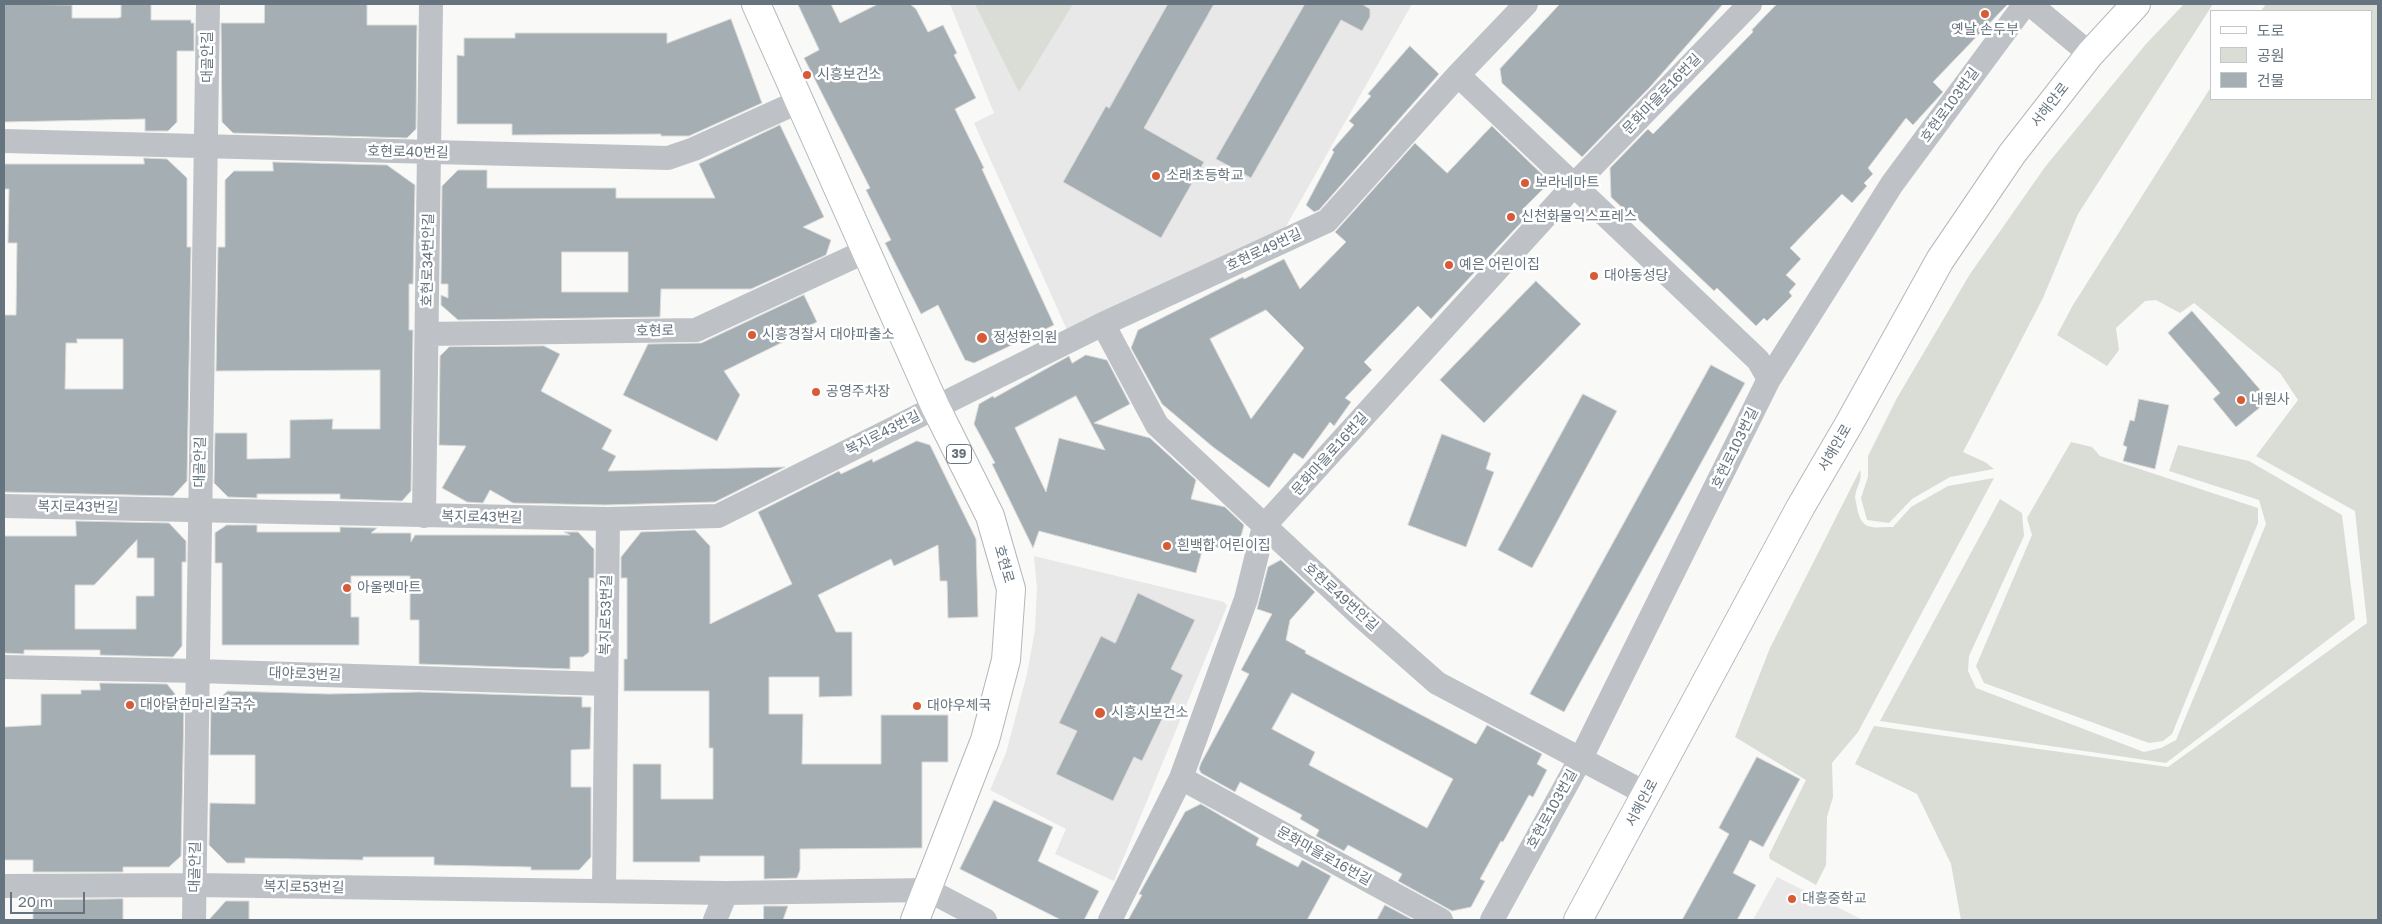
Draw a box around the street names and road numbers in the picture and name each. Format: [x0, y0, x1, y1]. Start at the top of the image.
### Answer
street label: 대골안길 [200, 31, 216, 83]
street label: 문화마을로16번길 [1619, 50, 1705, 138]
street label: 호현로103번길 [1917, 64, 1983, 146]
street label: 서해안로 [2028, 80, 2072, 130]
street label: 호현로40번길 [367, 143, 449, 161]
street label: 호현로34번안길 [419, 213, 437, 307]
street label: 호현로49번길 [1224, 225, 1304, 275]
street label: 호현로 [636, 322, 674, 340]
street label: 호현로103번길 [1708, 405, 1762, 491]
street label: 복지로43번길 [843, 407, 923, 459]
street label: 문화마을로16번길 [1288, 409, 1372, 499]
street label: 서해안로 [1815, 421, 1855, 475]
street label: 대골안길 [191, 436, 209, 488]
road number: 39 [946, 444, 972, 464]
street label: 복지로43번길 [37, 498, 119, 516]
street label: 복지로43번길 [441, 508, 523, 526]
street label: 호현로 [991, 543, 1017, 585]
street label: 호현로49번안길 [1300, 559, 1382, 635]
street label: 복지로53번길 [597, 575, 615, 655]
street label: 대야로3번길 [268, 664, 342, 684]
street label: 호현로103번길 [1523, 766, 1581, 852]
street label: 서해안로 [1622, 776, 1662, 830]
street label: 문화마을로16번길 [1274, 823, 1374, 889]
street label: 대골안길 [186, 841, 204, 893]
street label: 복지로53번길 [264, 878, 344, 896]

